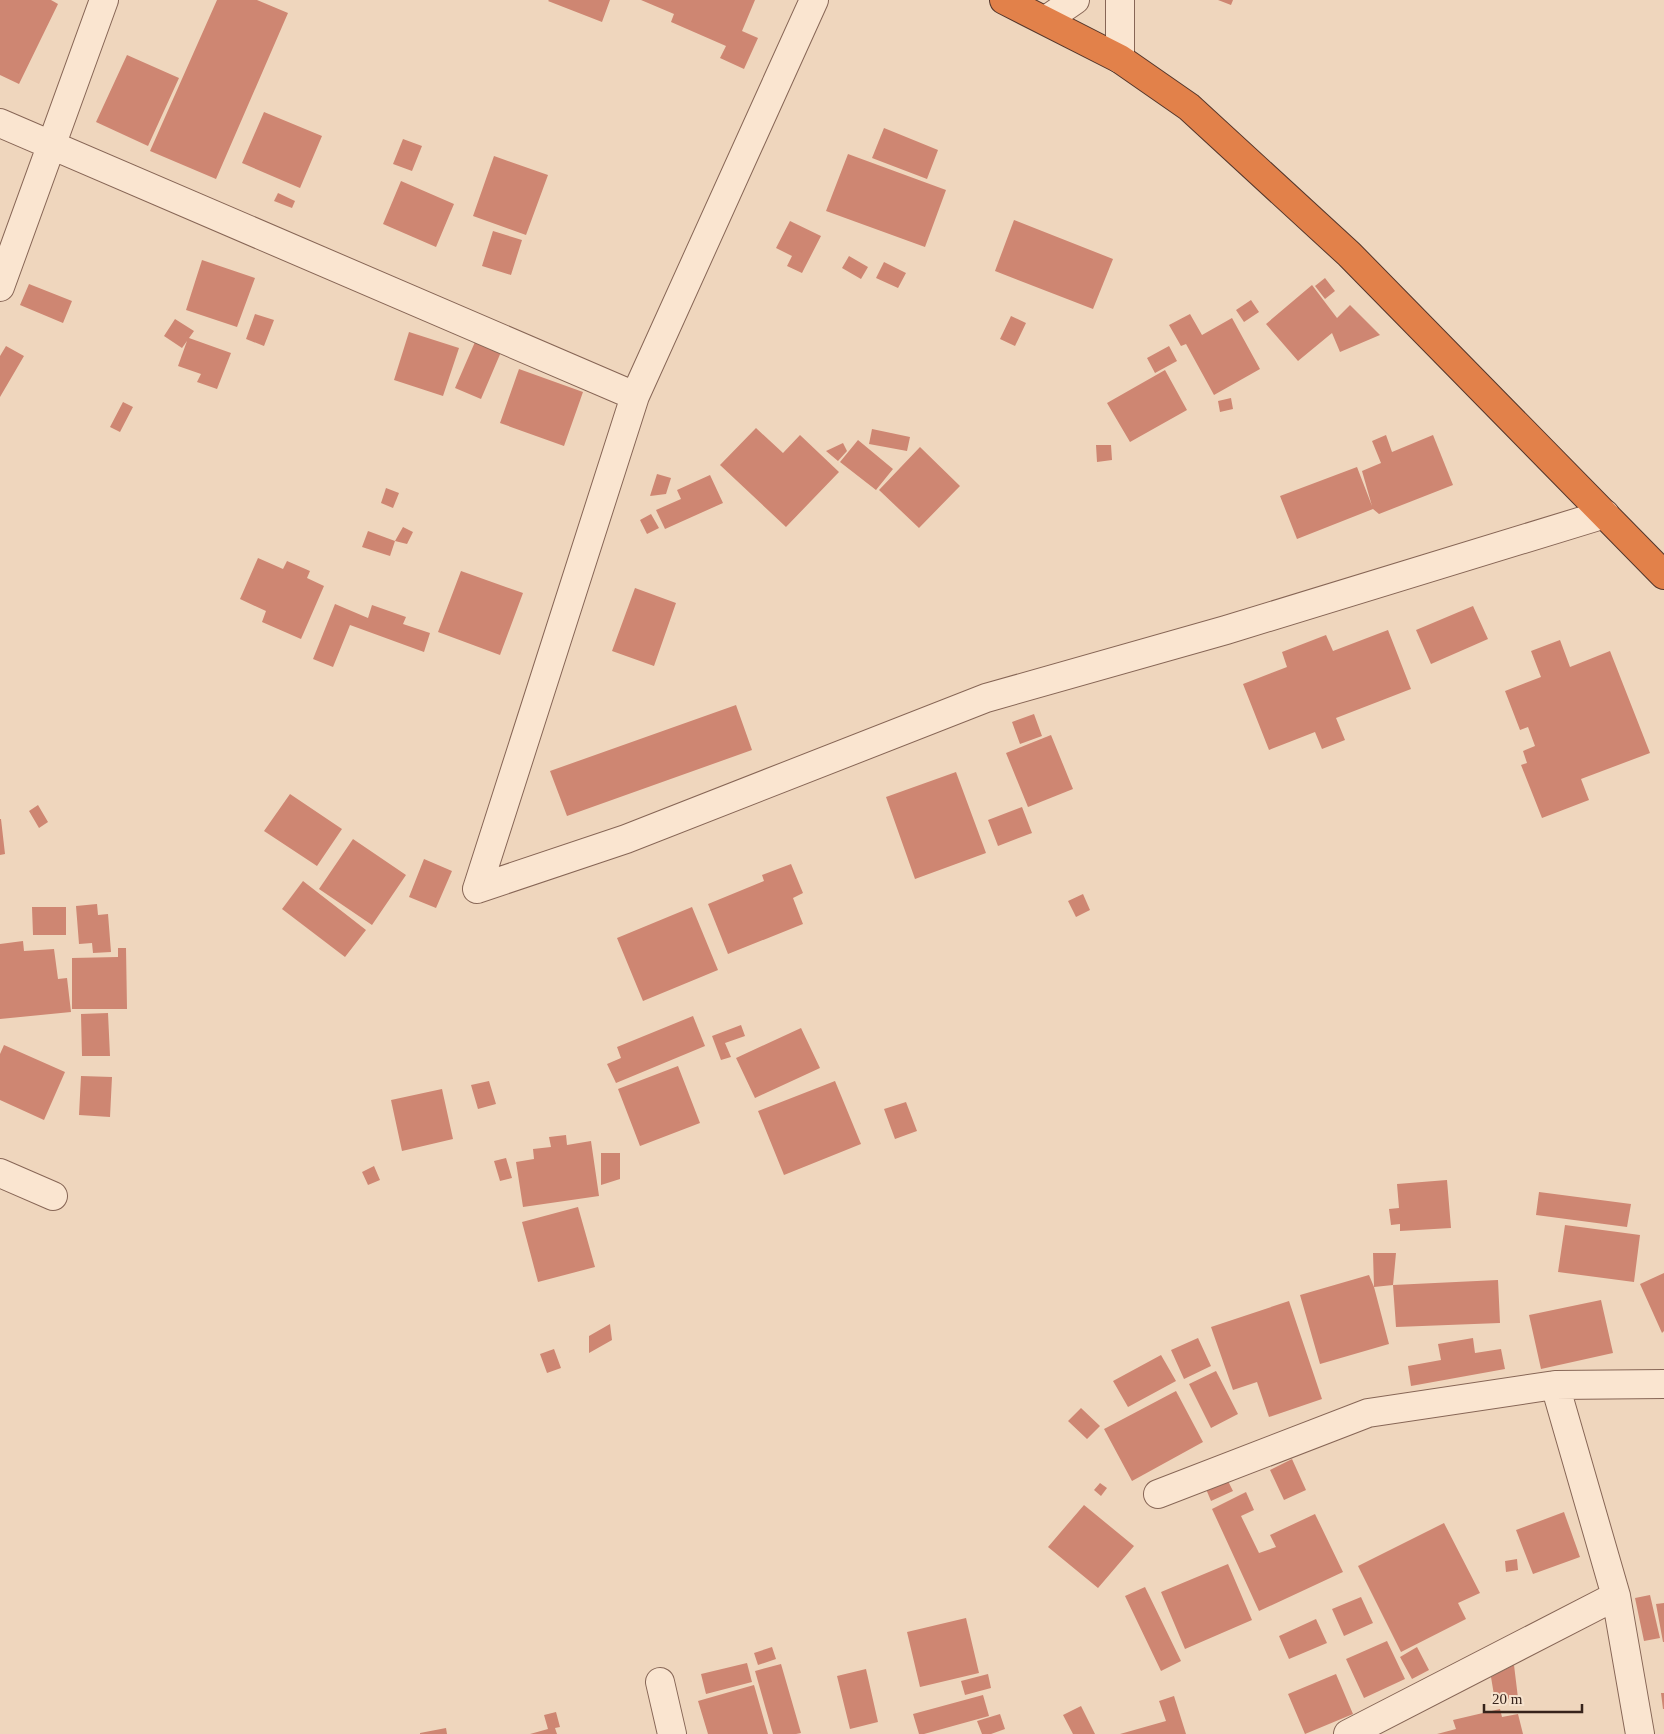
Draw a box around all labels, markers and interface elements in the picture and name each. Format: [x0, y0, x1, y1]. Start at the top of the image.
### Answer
scale bar [1484, 1682, 1582, 1714]
text: 20 m [1492, 1691, 1523, 1707]

